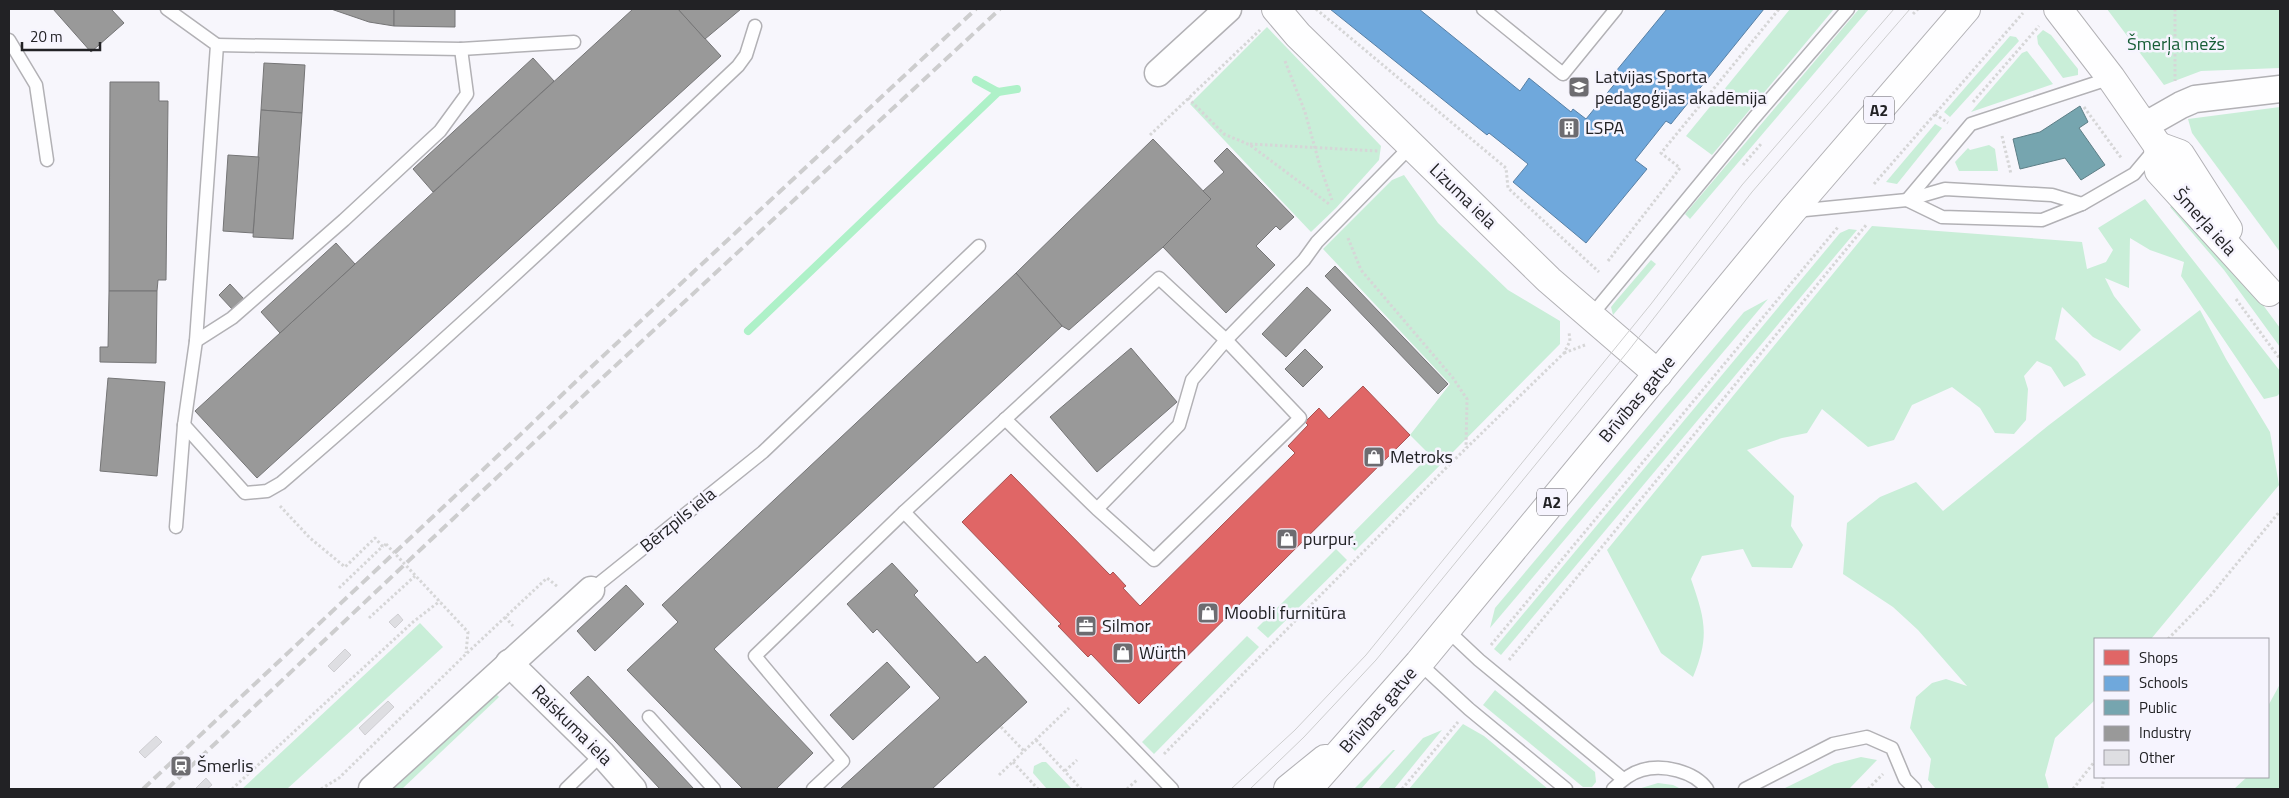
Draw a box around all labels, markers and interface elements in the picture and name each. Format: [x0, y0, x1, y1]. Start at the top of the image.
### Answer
scale bar [22, 20, 100, 52]
text: 20 m [30, 25, 63, 48]
park label: Šmerļa mežs [2127, 30, 2225, 57]
place label: Latvijas Sporta pedagoģijas akadēmija [1595, 63, 1767, 111]
school or university icon: Latvijas Sporta pedagoģijas akadēmija [1567, 75, 1591, 99]
road number: A2 [1864, 96, 1894, 124]
place label: LSPA [1585, 114, 1624, 141]
building icon: LSPA [1557, 116, 1581, 140]
street label: Lizuma iela [1424, 157, 1503, 235]
street label: Šmerļa iela [2167, 182, 2243, 262]
street label: Brīvības gatve [1592, 349, 1681, 448]
place label: Metroks [1390, 443, 1453, 470]
shop icon: Metroks [1362, 445, 1386, 469]
street label: Bērzpils iela [634, 481, 721, 559]
road number: A2 [1537, 488, 1567, 516]
place label: purpur. [1303, 525, 1356, 552]
shop icon: purpur. [1275, 527, 1299, 551]
place label: Moobli furnitūra [1224, 599, 1346, 626]
shop icon: Moobli furnitūra [1196, 601, 1220, 625]
place label: Silmor [1102, 612, 1151, 639]
office icon: Silmor [1074, 614, 1098, 638]
legend [2094, 638, 2269, 778]
place label: Würth [1139, 639, 1187, 666]
shop icon: Würth [1111, 641, 1135, 665]
text: Shops [2139, 646, 2178, 669]
street label: Brīvības gatve [1332, 660, 1423, 759]
text: Schools [2139, 671, 2188, 694]
street label: Raiskuma iela [526, 678, 619, 771]
text: Public [2139, 696, 2177, 719]
text: Industry [2139, 721, 2191, 744]
text: Other [2139, 746, 2175, 769]
place label: Šmerlis [197, 752, 254, 779]
station icon: Šmerlis [169, 754, 193, 778]

